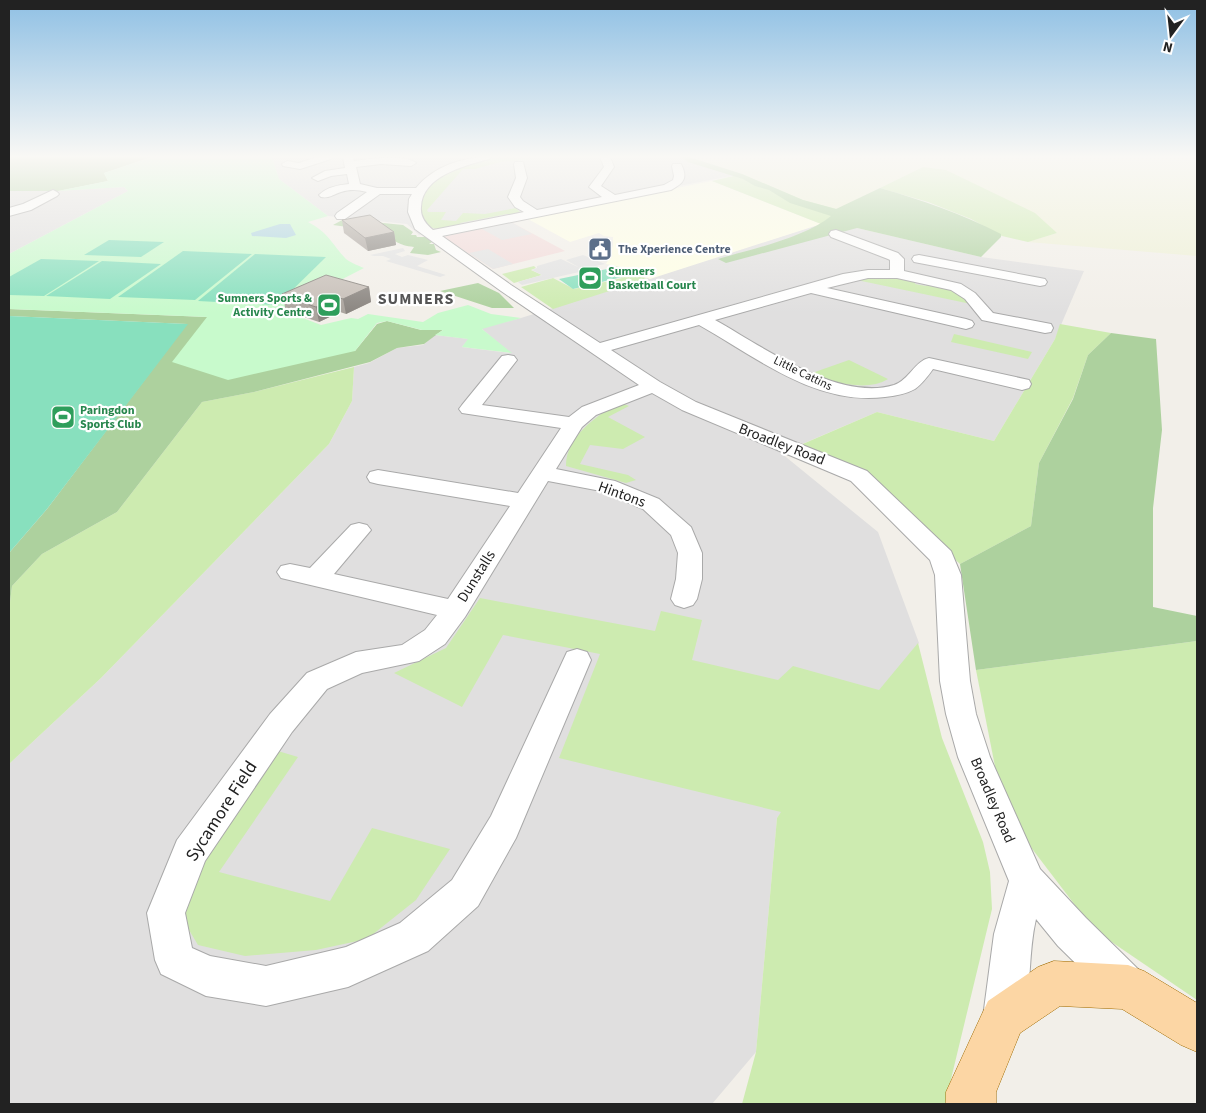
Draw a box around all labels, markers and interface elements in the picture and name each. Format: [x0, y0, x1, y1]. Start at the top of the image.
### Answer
north arrow [1146, 10, 1196, 60]
text: N [1161, 36, 1175, 57]
public building icon: The Xperience Centre [587, 236, 613, 262]
place label: The Xperience Centre [618, 241, 731, 258]
place label: Sumners Basketball Court [608, 263, 696, 294]
sports icon: Sumners Basketball Court [577, 265, 603, 291]
district label: SUMNERS [378, 288, 454, 310]
place label: Sumners Sports & Activity Centre [218, 290, 312, 321]
sports icon: Sumners Sports & Activity Centre [316, 292, 342, 318]
street label: Little Cattins [771, 352, 835, 395]
place label: Paringdon Sports Club [80, 402, 141, 433]
sports icon: Paringdon Sports Club [50, 404, 76, 430]
street label: Broadley Road [735, 418, 828, 471]
street label: Hintons [595, 476, 649, 513]
street label: Dunstalls [452, 546, 501, 606]
street label: Broadley Road [965, 754, 1020, 846]
street label: Sycamore Field [180, 756, 263, 866]

